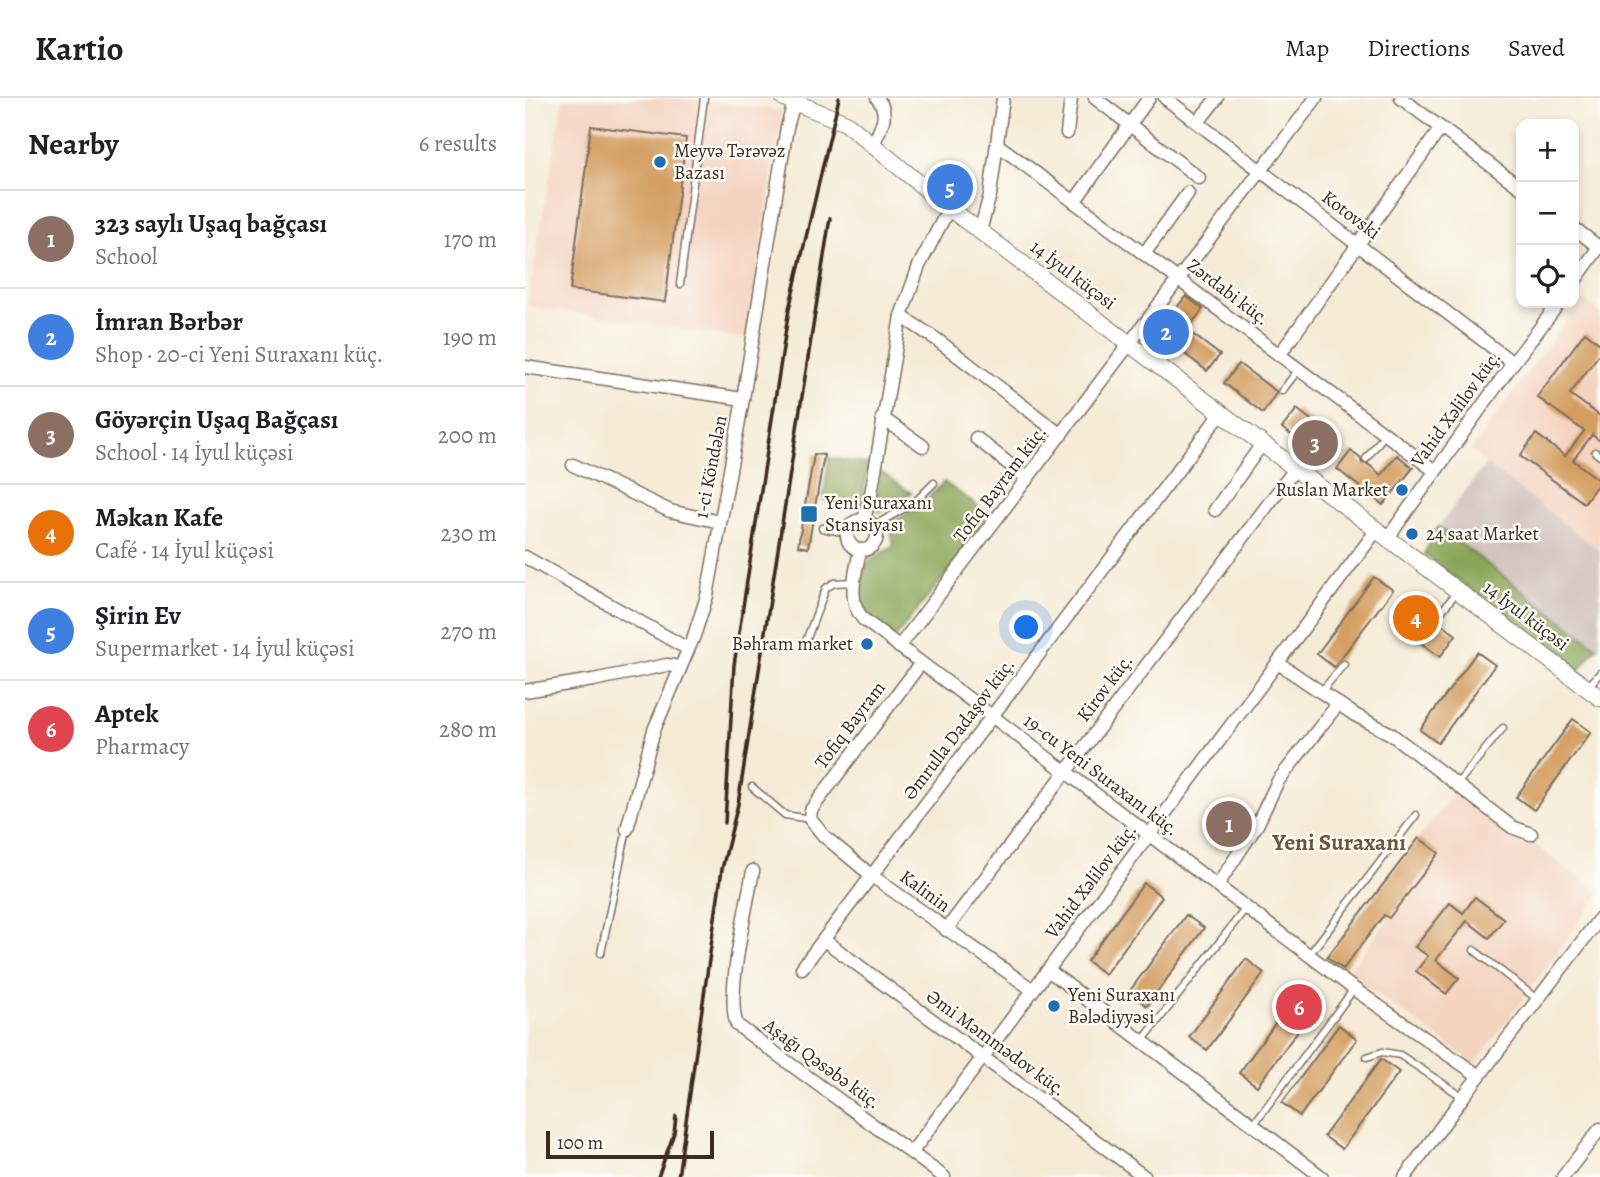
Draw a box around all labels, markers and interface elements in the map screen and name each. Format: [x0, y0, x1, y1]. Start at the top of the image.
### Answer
text: Kartio [35, 26, 123, 71]
text: Map [1285, 32, 1329, 64]
text: Directions [1367, 32, 1470, 64]
text: Saved [1508, 32, 1565, 64]
map controls [1516, 119, 1579, 308]
button: + [1516, 119, 1579, 182]
text: Nearby [28, 124, 119, 164]
text: 6 results [419, 128, 497, 159]
place label: Meyvə Tərəvəz Bazası [674, 138, 786, 186]
marker: Meyvə Tərəvəz Bazası [652, 154, 668, 170]
pin: 5 [927, 161, 973, 213]
button: − [1516, 182, 1579, 245]
street label: Kotovski [1316, 184, 1386, 246]
text: 323 saylı Uşaq bağçası [95, 206, 327, 241]
text: 1 [47, 224, 55, 255]
text: 170 m [444, 224, 497, 255]
street label: 14 İyul küçəsi [1025, 234, 1121, 316]
text: School [95, 241, 157, 272]
button: locate [1516, 245, 1579, 308]
street label: Zərdabi küç. [1182, 252, 1274, 332]
text: İmran Bərbər [95, 304, 243, 339]
pin: 2 [1143, 306, 1189, 358]
text: 2 [45, 322, 57, 353]
text: 190 m [443, 322, 497, 353]
text: Shop · 20-ci Yeni Suraxanı küç. [95, 339, 383, 370]
street label: Vahid Xəlilov küç. [1404, 346, 1507, 473]
text: Göyərçin Uşaq Bağçası [95, 402, 338, 437]
street label: 1-ci Köndələn [688, 413, 734, 521]
pin: 3 [1292, 417, 1338, 469]
text: 3 [46, 420, 56, 451]
text: 200 m [438, 420, 497, 451]
street label: Tofiq Bayram küç. [947, 420, 1053, 548]
text: School · 14 İyul küçəsi [95, 437, 294, 468]
place label: Ruslan Market [1276, 477, 1388, 503]
marker: Ruslan Market [1394, 482, 1410, 498]
place label: Yeni Suraxanı Stansiyası [824, 490, 932, 538]
text: Məkan Kafe [95, 500, 223, 535]
marker: Yeni Suraxanı Stansiyası [799, 504, 819, 524]
text: 4 [46, 518, 56, 549]
text: 230 m [441, 518, 497, 549]
place label: 24 saat Market [1426, 521, 1539, 547]
marker: 24 saat Market [1404, 526, 1420, 542]
text: Café · 14 İyul küçəsi [95, 535, 274, 566]
street label: 14 İyul küçəsi [1478, 575, 1574, 657]
pin: 4 [1393, 592, 1439, 644]
text: Şirin Ev [95, 598, 181, 633]
your location [1009, 610, 1043, 644]
text: 5 [46, 616, 56, 647]
text: 270 m [440, 616, 497, 647]
place label: Bәhram market [732, 631, 853, 657]
text: Supermarket · 14 İyul küçəsi [95, 633, 355, 664]
marker: Bәhram market [859, 636, 875, 652]
street label: Kirov küç. [1071, 649, 1139, 727]
street label: Əmrulla Dadaşov küç. [897, 653, 1021, 805]
street label: Tofiq Bayram [808, 676, 892, 774]
text: Aptek [95, 696, 159, 731]
street label: 19-cu Yeni Suraxanı küç. [1018, 708, 1184, 842]
text: 6 [46, 714, 56, 745]
text: 280 m [439, 714, 497, 745]
text: Pharmacy [95, 731, 189, 762]
pin: 1 [1206, 798, 1252, 850]
street label: Vahid Xəlilov küç. [1039, 818, 1143, 945]
district label: Yeni Suraxanı [1271, 827, 1406, 858]
street label: Kalinin [894, 864, 956, 918]
pin: 6 [1276, 981, 1322, 1033]
place label: Yeni Suraxanı Bələdiyyəsi [1067, 982, 1175, 1030]
street label: Əmi Məmmədov küç. [921, 984, 1071, 1102]
marker: Yeni Suraxanı Bələdiyyəsi [1046, 998, 1062, 1014]
street label: Aşağı Qəsəbə küç. [757, 1012, 886, 1115]
scale bar [546, 1128, 714, 1160]
text: 100 m [557, 1130, 603, 1156]

